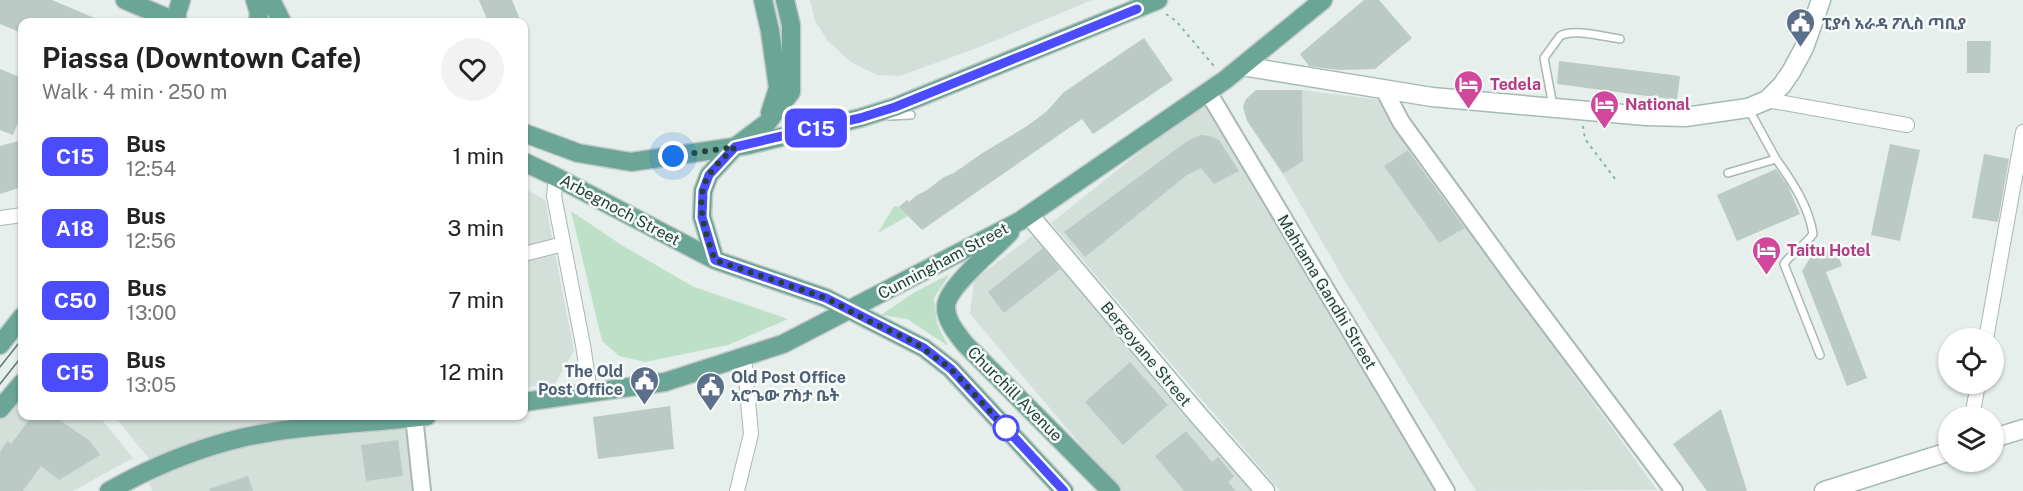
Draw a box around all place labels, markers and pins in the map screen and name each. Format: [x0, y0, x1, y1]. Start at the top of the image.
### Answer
public building icon: ፒያሳ አራዳ ፖሊስ ጣቢያ [1785, 7, 1817, 49]
place label: ፒያሳ አራዳ ፖሊስ ጣቢያ [1822, 14, 1966, 33]
hotel icon: Tedela [1453, 68, 1485, 110]
place label: Tedela [1490, 75, 1541, 94]
hotel icon: National [1588, 88, 1620, 130]
place label: National [1625, 95, 1690, 114]
hotel icon: Taitu Hotel [1750, 234, 1782, 276]
place label: Taitu Hotel [1787, 241, 1871, 260]
place label: The Old Post Office [538, 362, 623, 399]
public building icon: The Old Post Office [628, 364, 660, 406]
place label: Old Post Office አሮጌው ፖስታ ቤት [731, 368, 846, 405]
public building icon: Old Post Office አሮጌው ፖስታ ቤት [694, 370, 726, 412]
unlabelled marker [993, 415, 1019, 441]

